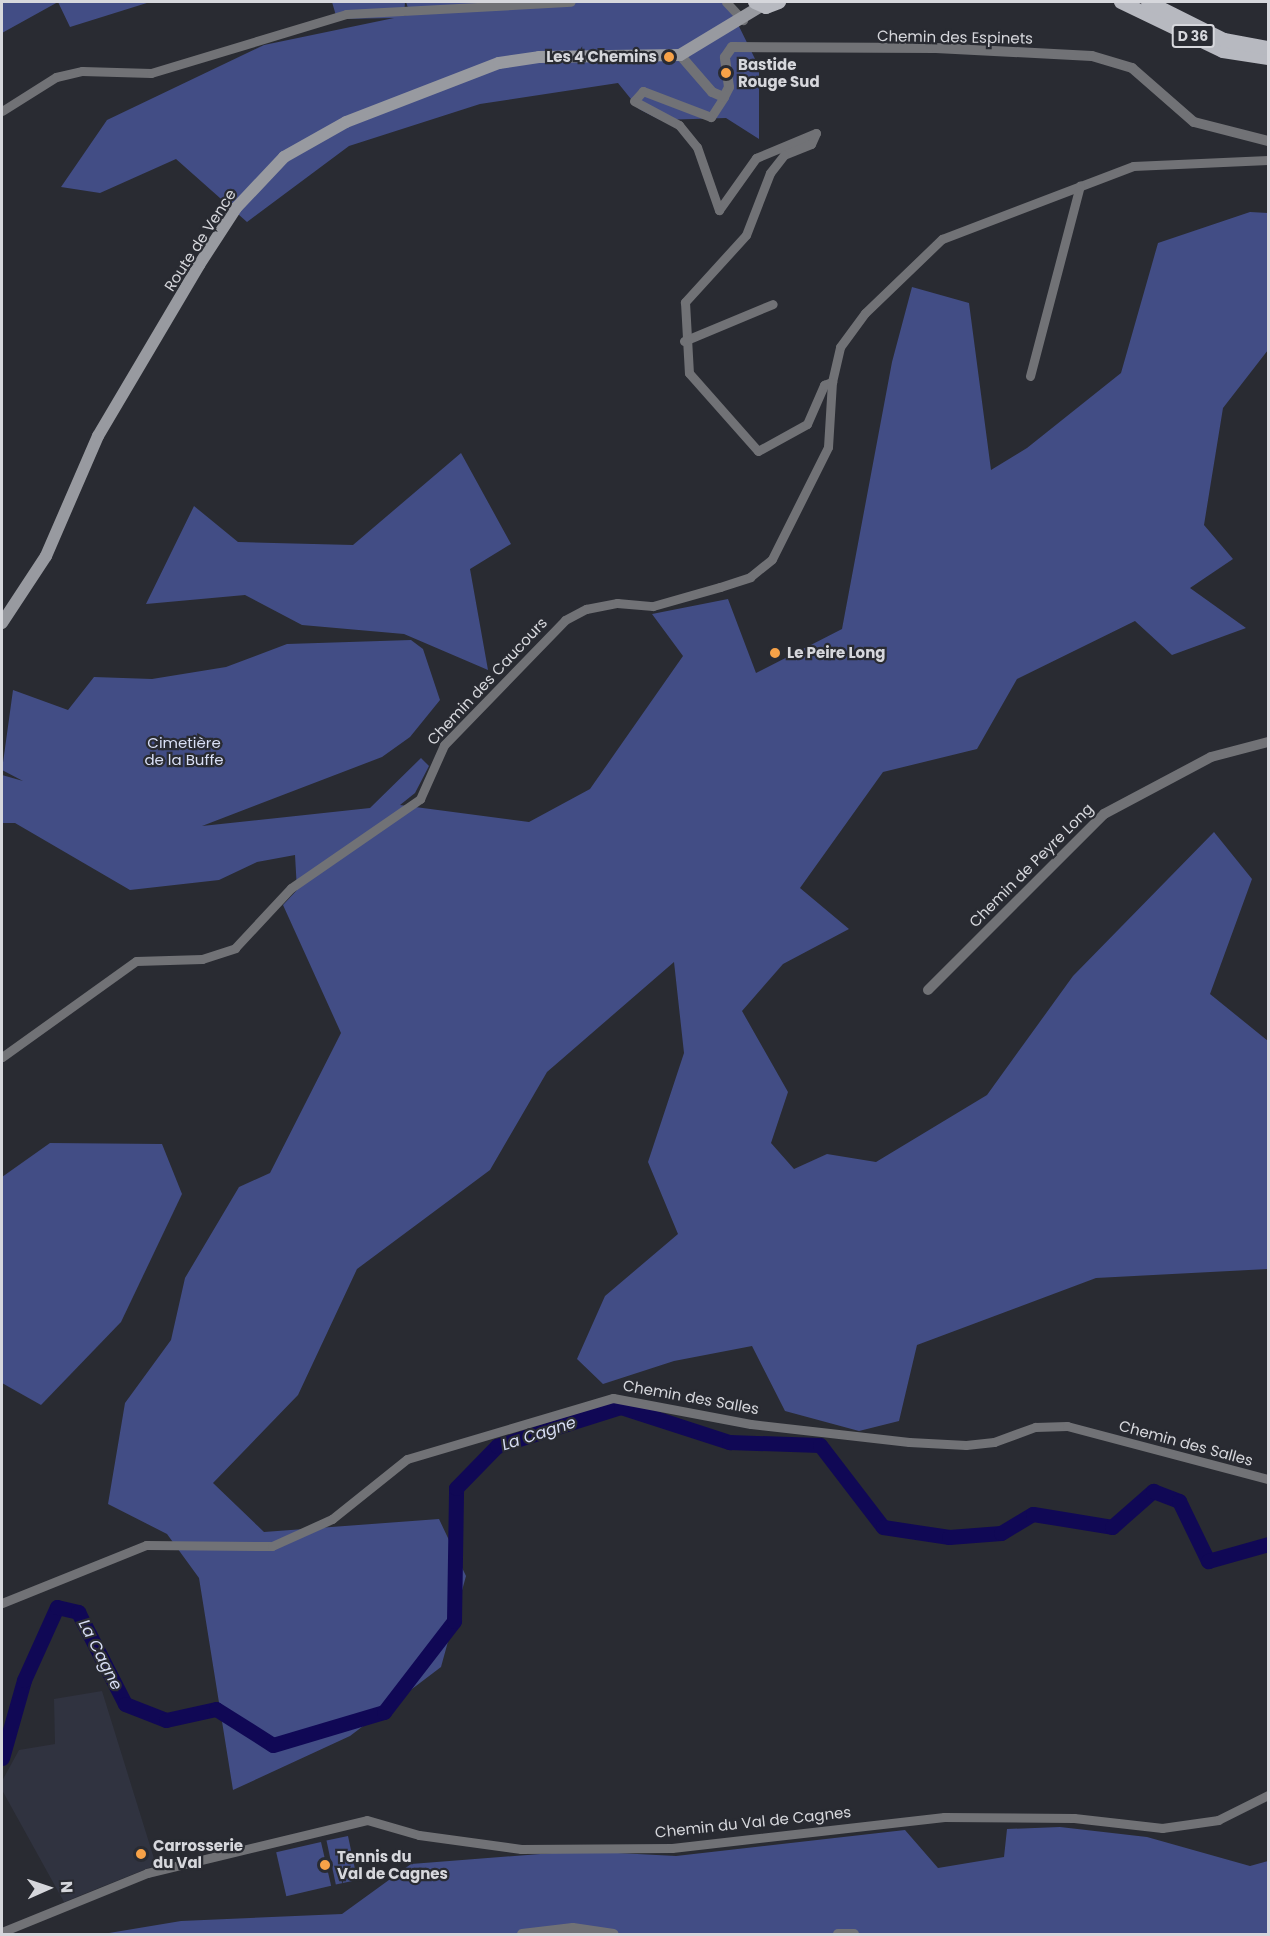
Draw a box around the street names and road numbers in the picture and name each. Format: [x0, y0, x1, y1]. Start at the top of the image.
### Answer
road number: D 36 [1170, 25, 1216, 47]
street label: Chemin des Espinets [877, 27, 1033, 47]
street label: Route de Vence [160, 186, 240, 294]
street label: Chemin des Caucours [423, 614, 551, 748]
street label: Chemin de Peyre Long [965, 799, 1097, 931]
street label: Chemin des Salles [622, 1376, 760, 1418]
street label: Chemin des Salles [1117, 1416, 1255, 1470]
street label: Chemin du Val de Cagnes [654, 1803, 852, 1841]

